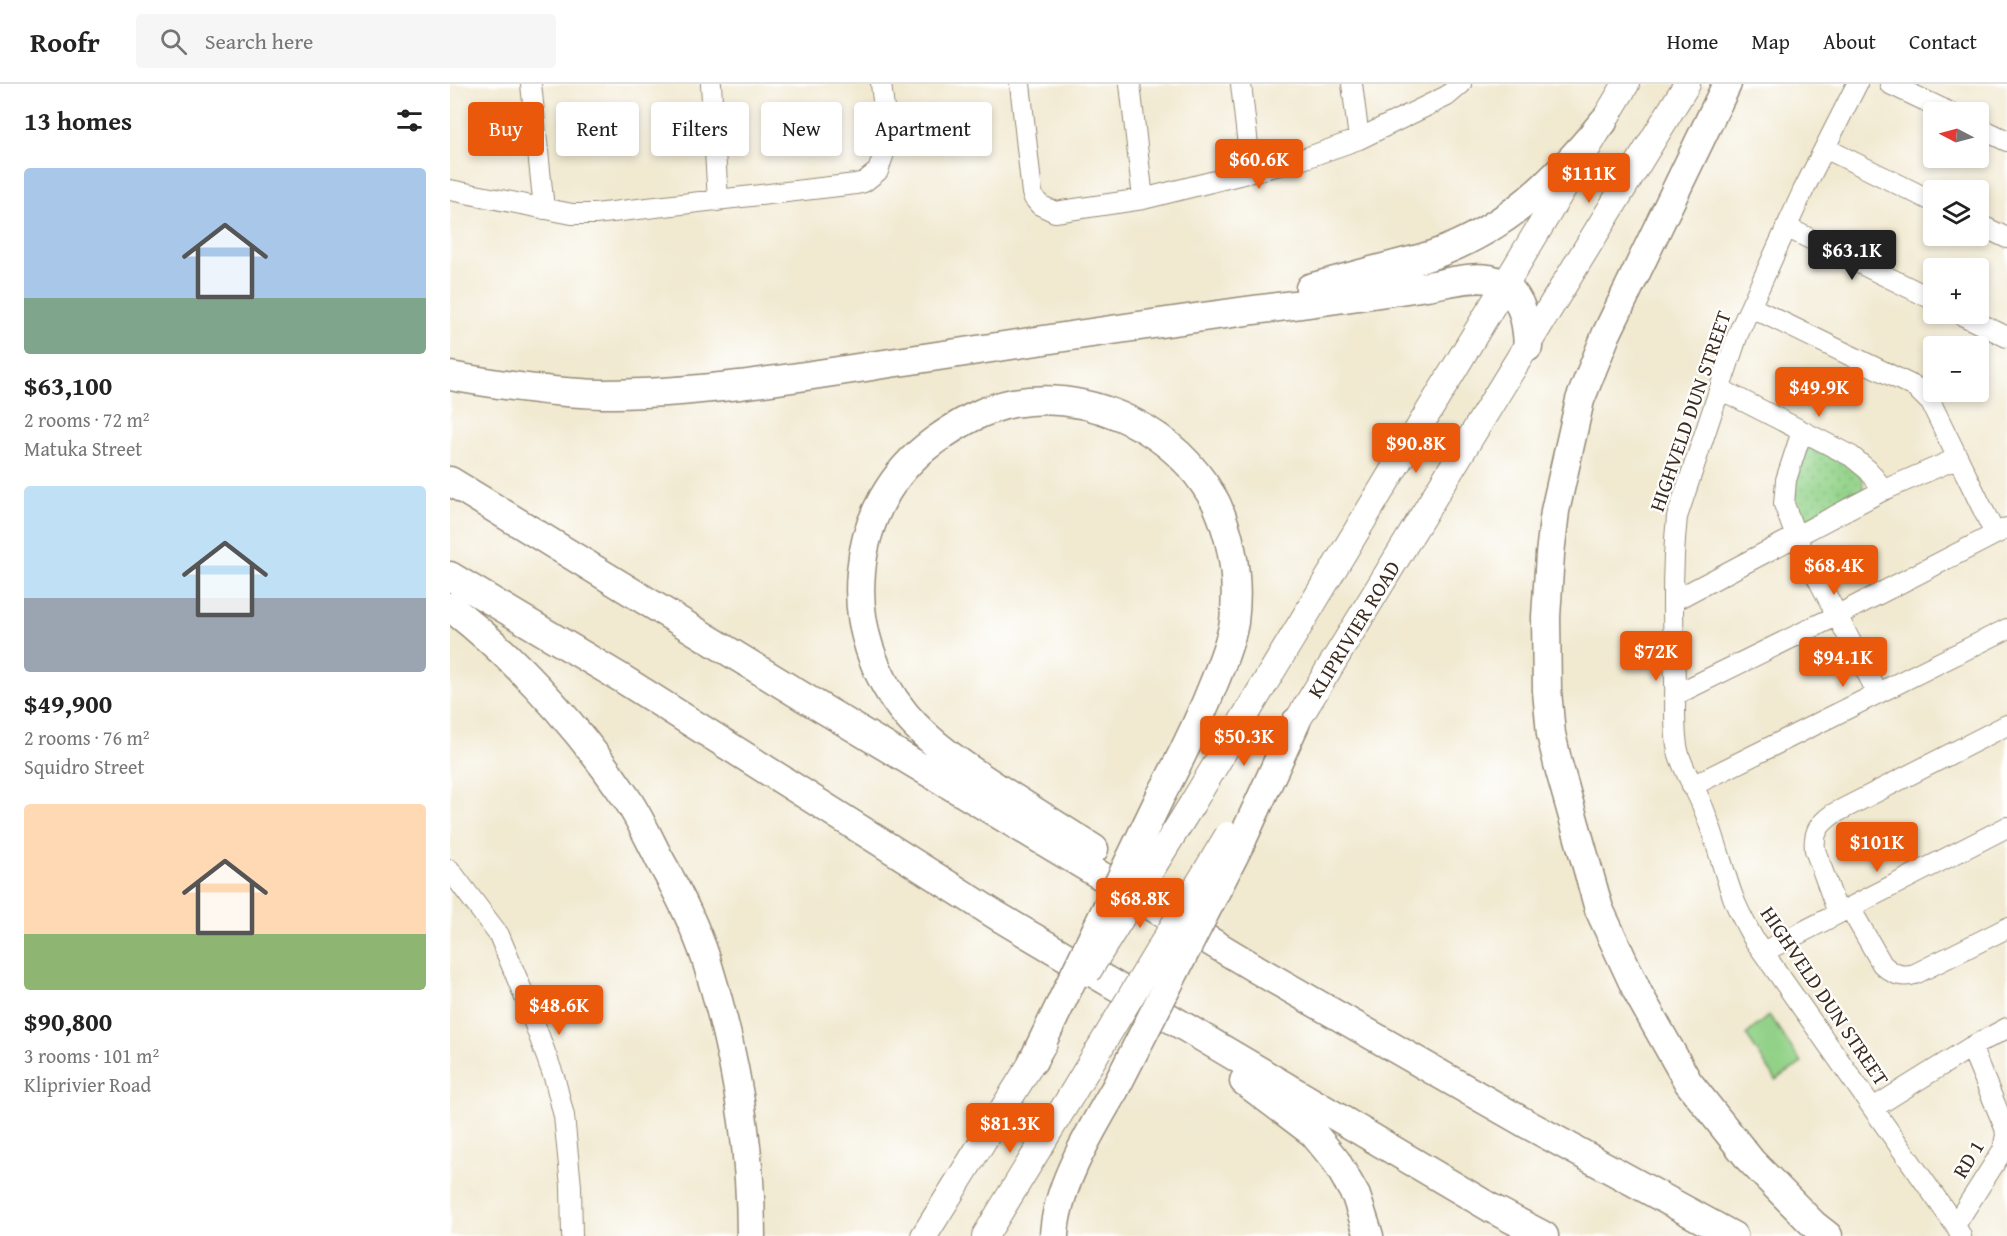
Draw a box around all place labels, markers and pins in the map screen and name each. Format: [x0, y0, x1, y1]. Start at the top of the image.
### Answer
pin: $60.6K [1210, 139, 1308, 190]
pin: $111K [1547, 153, 1631, 204]
pin: $63.1K [1803, 230, 1901, 281]
pin: $49.9K [1770, 367, 1868, 418]
pin: $90.8K [1367, 423, 1465, 474]
pin: $68.4K [1785, 545, 1883, 596]
pin: $72K [1620, 631, 1692, 682]
pin: $94.1K [1794, 637, 1892, 688]
pin: $50.3K [1195, 716, 1293, 767]
pin: $101K [1835, 822, 1919, 873]
pin: $68.8K [1091, 878, 1189, 929]
pin: $48.6K [510, 985, 608, 1036]
pin: $81.3K [961, 1103, 1059, 1154]

